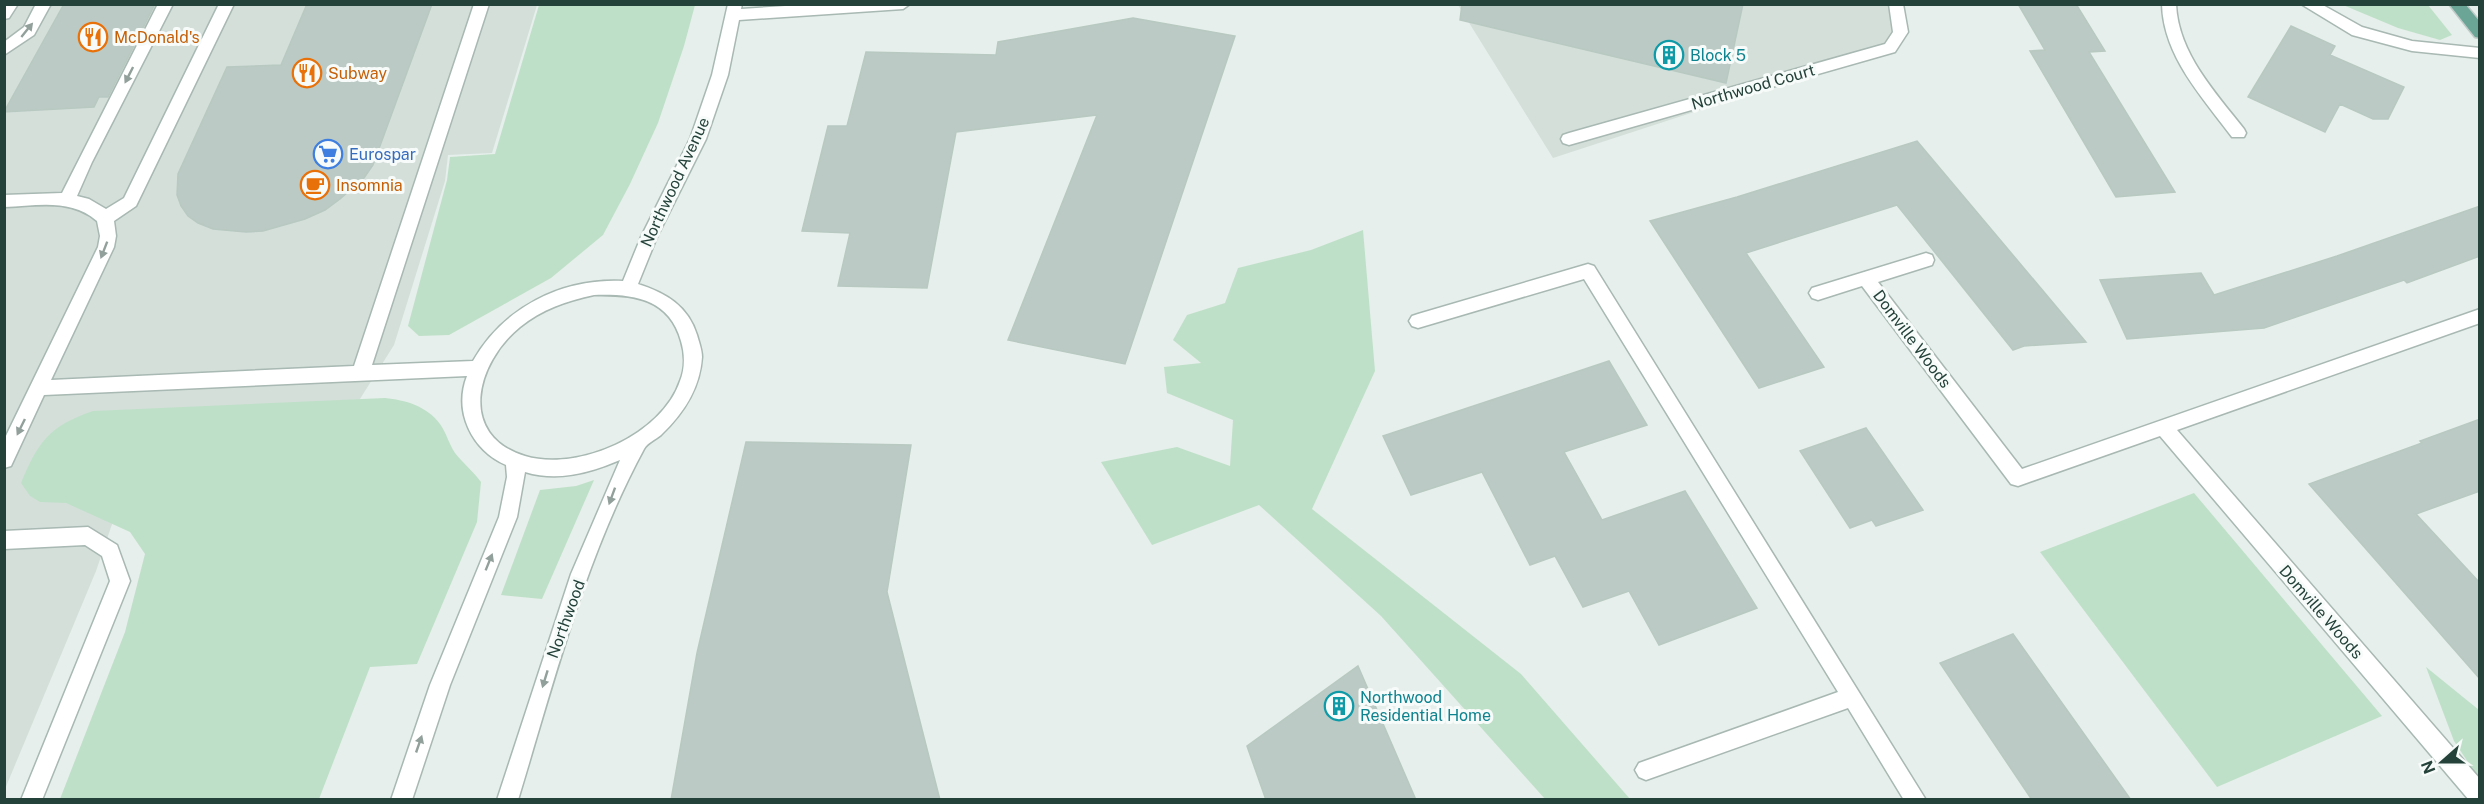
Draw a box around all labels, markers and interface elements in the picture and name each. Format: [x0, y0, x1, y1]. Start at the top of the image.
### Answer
restaurant icon: McDonald's [77, 21, 109, 53]
one-way arrow [21, 22, 34, 38]
place label: McDonald's [114, 28, 200, 47]
building icon: Block 5 [1653, 39, 1685, 71]
place label: Block 5 [1690, 46, 1746, 65]
restaurant icon: Subway [291, 57, 323, 89]
street label: Northwood Court [1689, 60, 1817, 114]
place label: Subway [328, 64, 387, 83]
one-way arrow [124, 67, 134, 84]
street label: Northwood Avenue [637, 114, 713, 250]
supermarket icon: Eurospar [312, 138, 344, 170]
place label: Eurospar [349, 145, 416, 164]
cafe icon: Insomnia [299, 169, 331, 201]
place label: Insomnia [336, 176, 403, 195]
one-way arrow [98, 242, 108, 260]
street label: Domville Woods [1869, 286, 1955, 392]
one-way arrow [16, 418, 25, 435]
one-way arrow [607, 487, 616, 505]
one-way arrow [485, 553, 494, 571]
street label: Domville Woods [2275, 561, 2367, 663]
street label: Northwood [543, 577, 589, 661]
one-way arrow [539, 670, 549, 688]
place label: Northwood Residential Home [1360, 688, 1491, 725]
building icon: Northwood Residential Home [1323, 690, 1355, 722]
north arrow [2412, 732, 2472, 792]
one-way arrow [415, 735, 425, 753]
text: N [2417, 758, 2440, 776]

